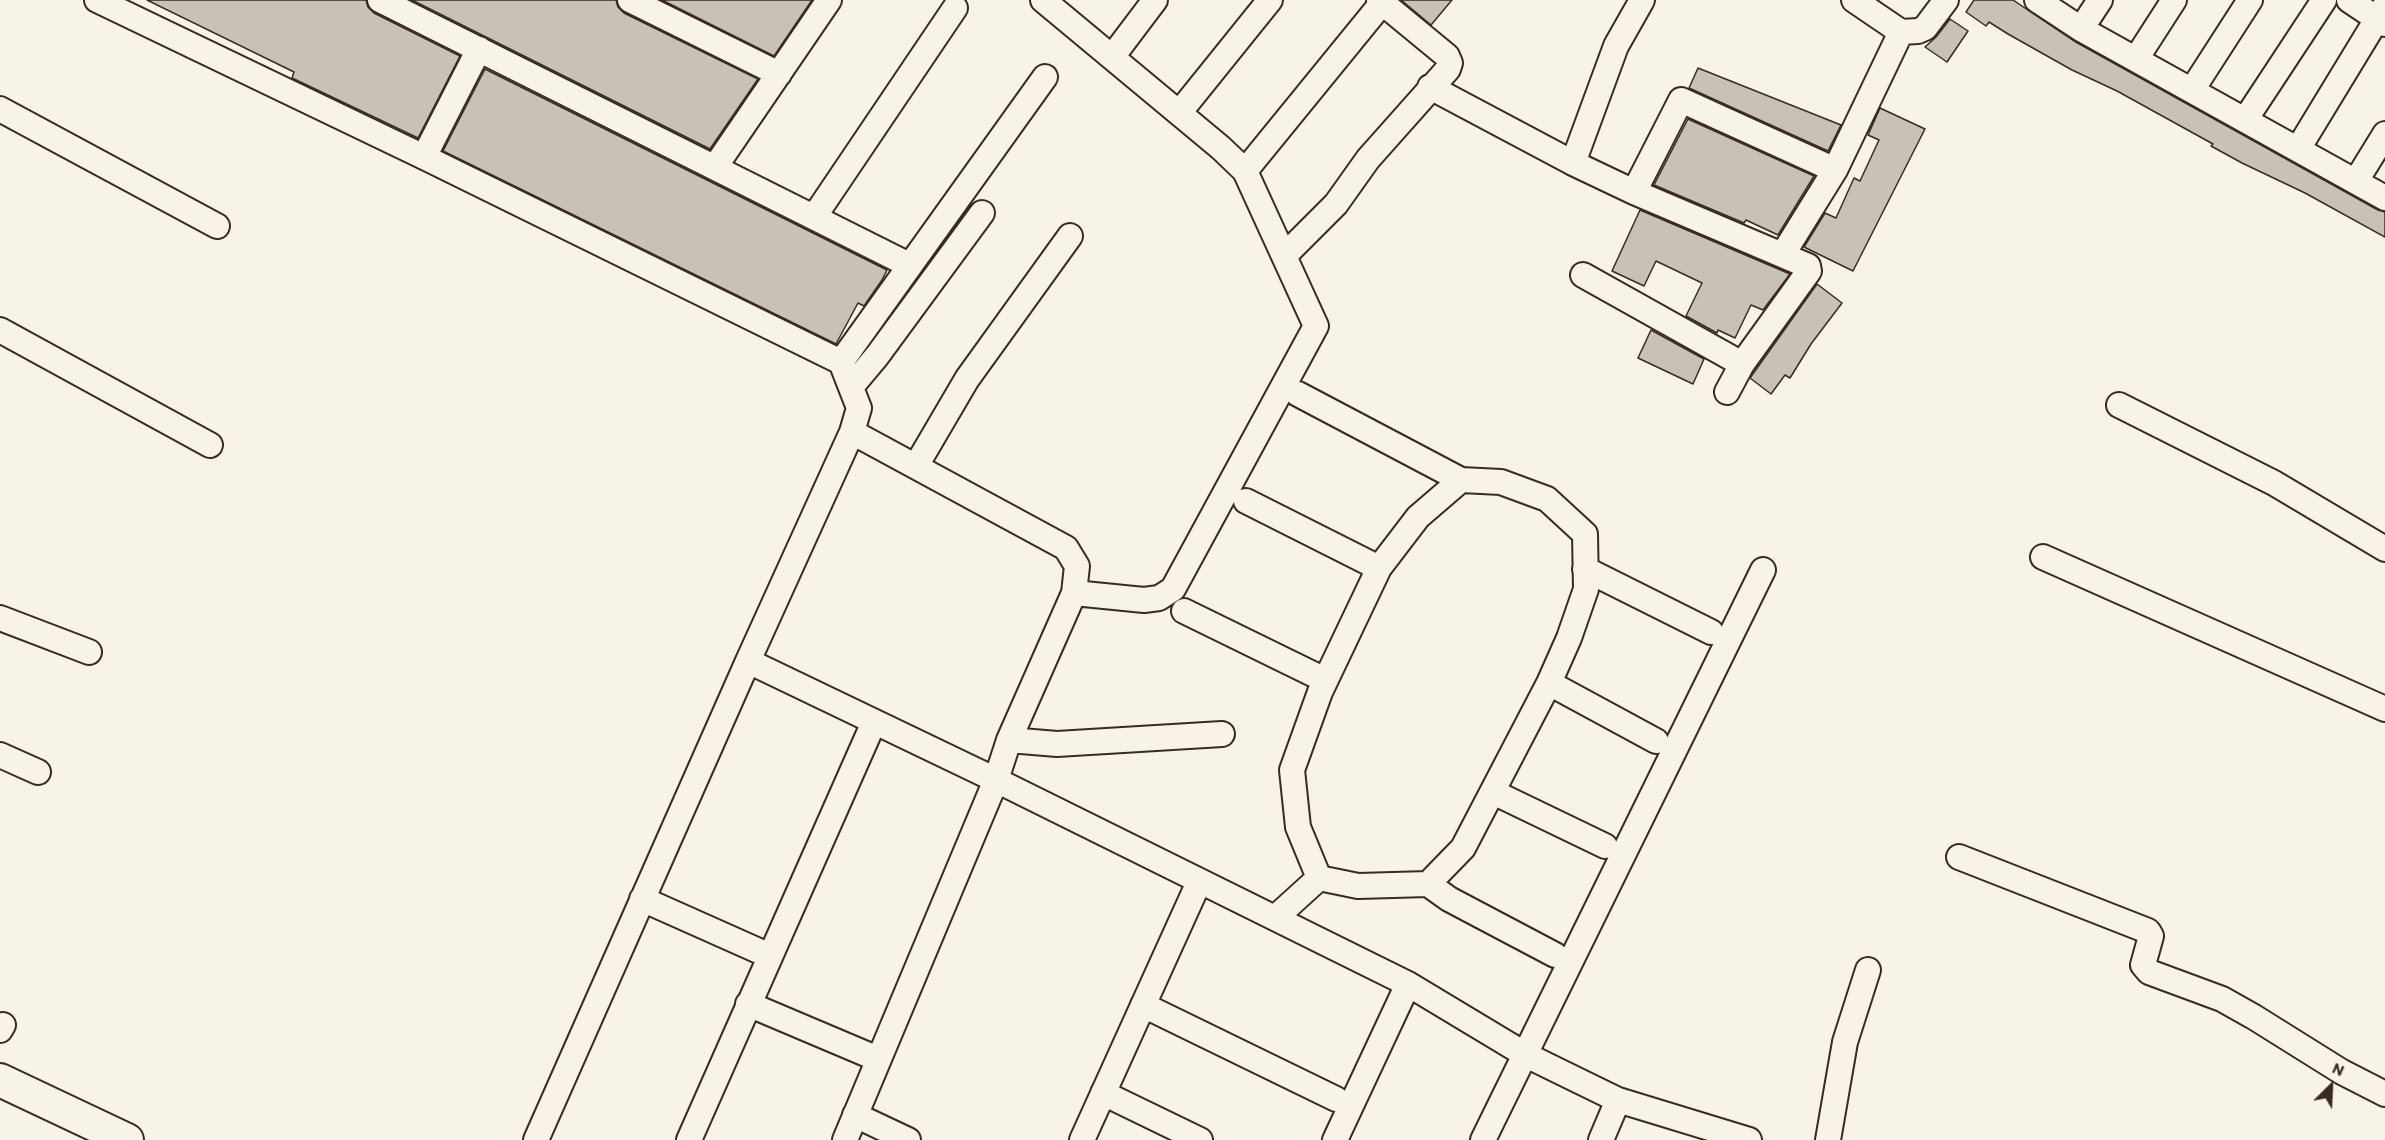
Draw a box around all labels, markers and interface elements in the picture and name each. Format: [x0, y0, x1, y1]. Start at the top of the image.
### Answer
north arrow [2301, 1056, 2361, 1116]
text: N [2330, 1058, 2347, 1080]

